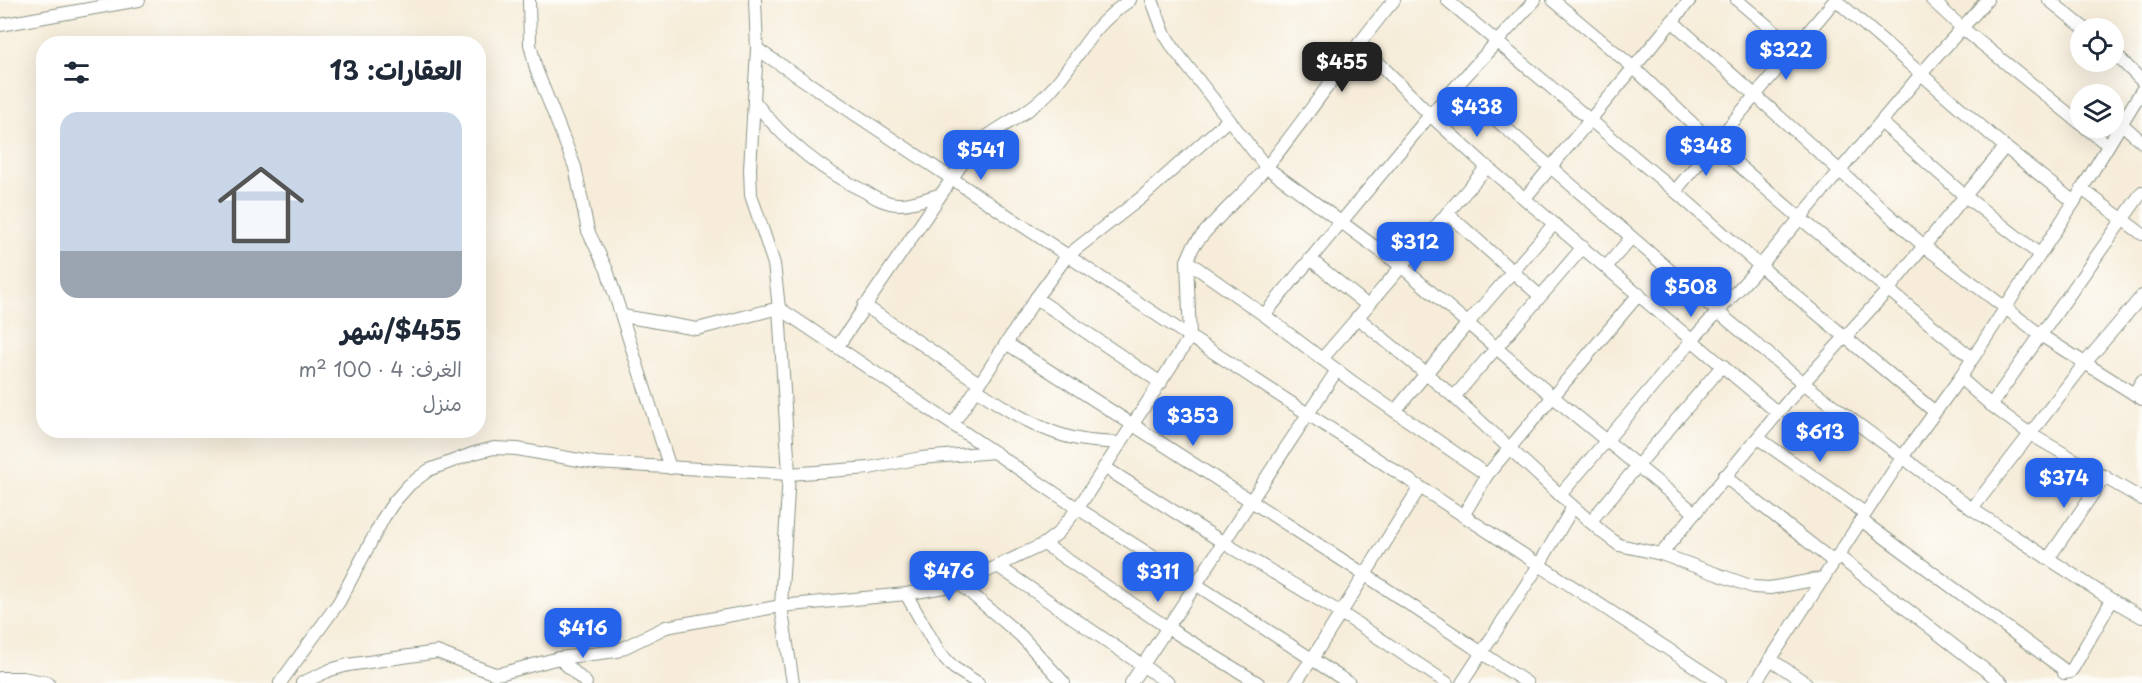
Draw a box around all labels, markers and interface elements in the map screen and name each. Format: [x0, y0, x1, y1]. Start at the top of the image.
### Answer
map controls [2070, 18, 2124, 138]
button: locate [2070, 18, 2124, 72]
pin: $322 [1750, 30, 1822, 81]
text: $322 [1760, 34, 1812, 64]
pin: $455 [1306, 42, 1378, 93]
text: $455 [1316, 46, 1368, 76]
text: العقارات: 13 [329, 50, 462, 89]
icon: filters [60, 56, 93, 89]
button: layers [2070, 84, 2124, 138]
pin: $438 [1441, 87, 1513, 138]
text: $438 [1451, 91, 1503, 121]
pin: $348 [1670, 126, 1742, 177]
pin: $541 [945, 130, 1017, 181]
text: $348 [1680, 130, 1732, 160]
text: $541 [957, 134, 1005, 164]
icon: home [207, 151, 315, 259]
pin: $312 [1379, 222, 1451, 273]
text: $312 [1391, 226, 1439, 256]
pin: $508 [1655, 267, 1727, 318]
text: $508 [1665, 271, 1717, 301]
text: $455/شهر [341, 310, 462, 349]
text: الغرف: 4 · 100 m² [298, 354, 462, 384]
text: منزل [423, 388, 462, 418]
pin: $353 [1157, 396, 1229, 447]
text: $353 [1167, 400, 1219, 430]
pin: $613 [1784, 412, 1856, 463]
text: $613 [1796, 416, 1844, 446]
pin: $374 [2028, 458, 2100, 509]
text: $374 [2039, 462, 2089, 492]
pin: $476 [913, 551, 985, 602]
pin: $311 [1122, 552, 1194, 603]
text: $476 [924, 555, 974, 585]
text: $311 [1137, 556, 1179, 586]
pin: $416 [547, 608, 619, 659]
text: $416 [558, 612, 608, 642]

